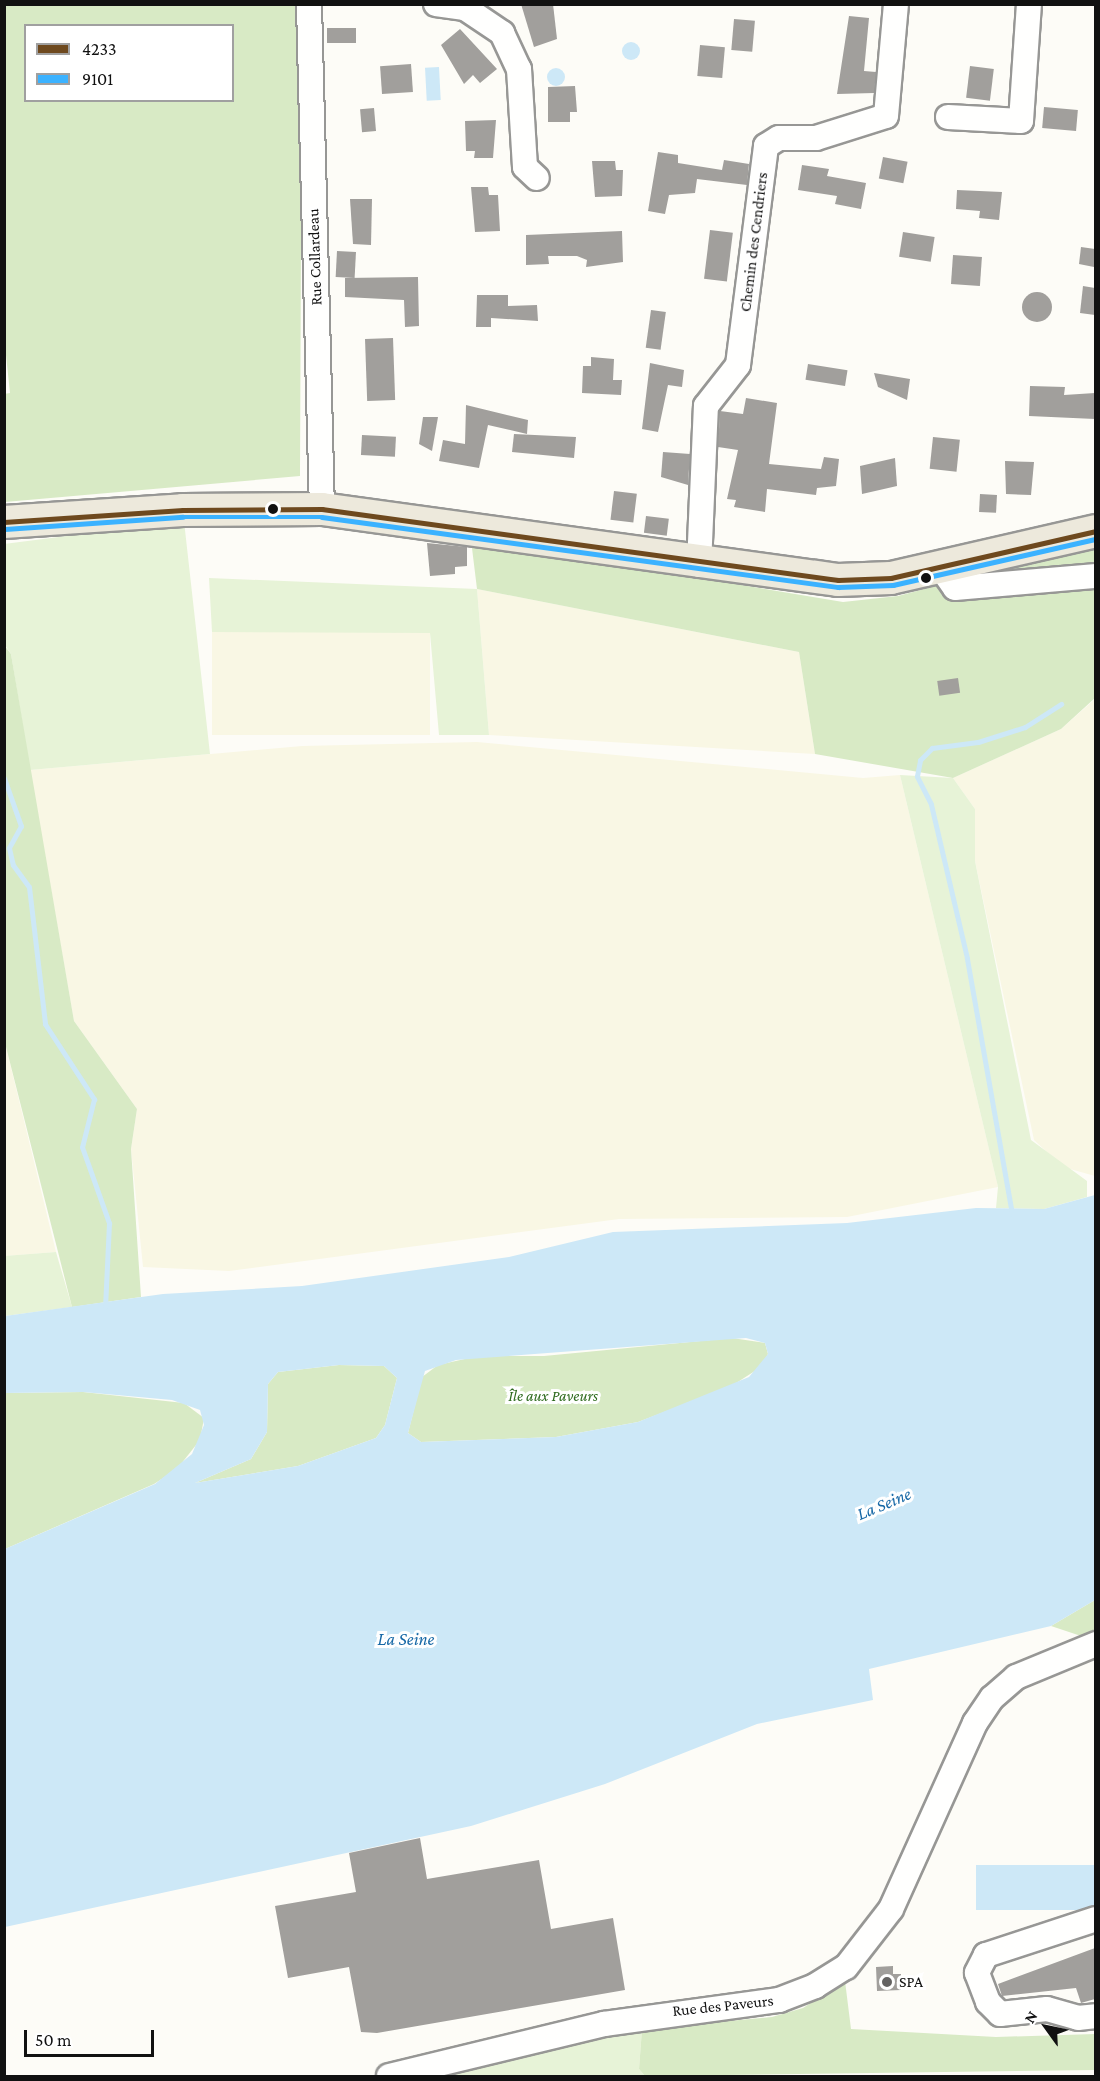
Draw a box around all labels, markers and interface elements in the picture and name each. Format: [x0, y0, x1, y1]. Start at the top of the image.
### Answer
legend [24, 24, 234, 102]
text: 4233 [82, 39, 117, 59]
text: 9101 [82, 69, 113, 89]
street label: Chemin des Cendriers [736, 171, 772, 313]
street label: Rue Collardeau [304, 208, 326, 306]
unlabelled marker [267, 503, 279, 515]
unlabelled marker [920, 572, 932, 584]
park label: Île aux Paveurs [508, 1386, 598, 1406]
water label: La Seine [854, 1483, 914, 1525]
water label: La Seine [378, 1628, 434, 1650]
place label: SPA [899, 1972, 923, 1992]
marker: SPA [880, 1975, 894, 1989]
street label: Rue des Paveurs [671, 1991, 775, 2021]
north arrow [1016, 1997, 1076, 2057]
text: N [1020, 2008, 1041, 2026]
scale bar [27, 2018, 158, 2056]
text: 50 m [35, 2030, 72, 2050]

